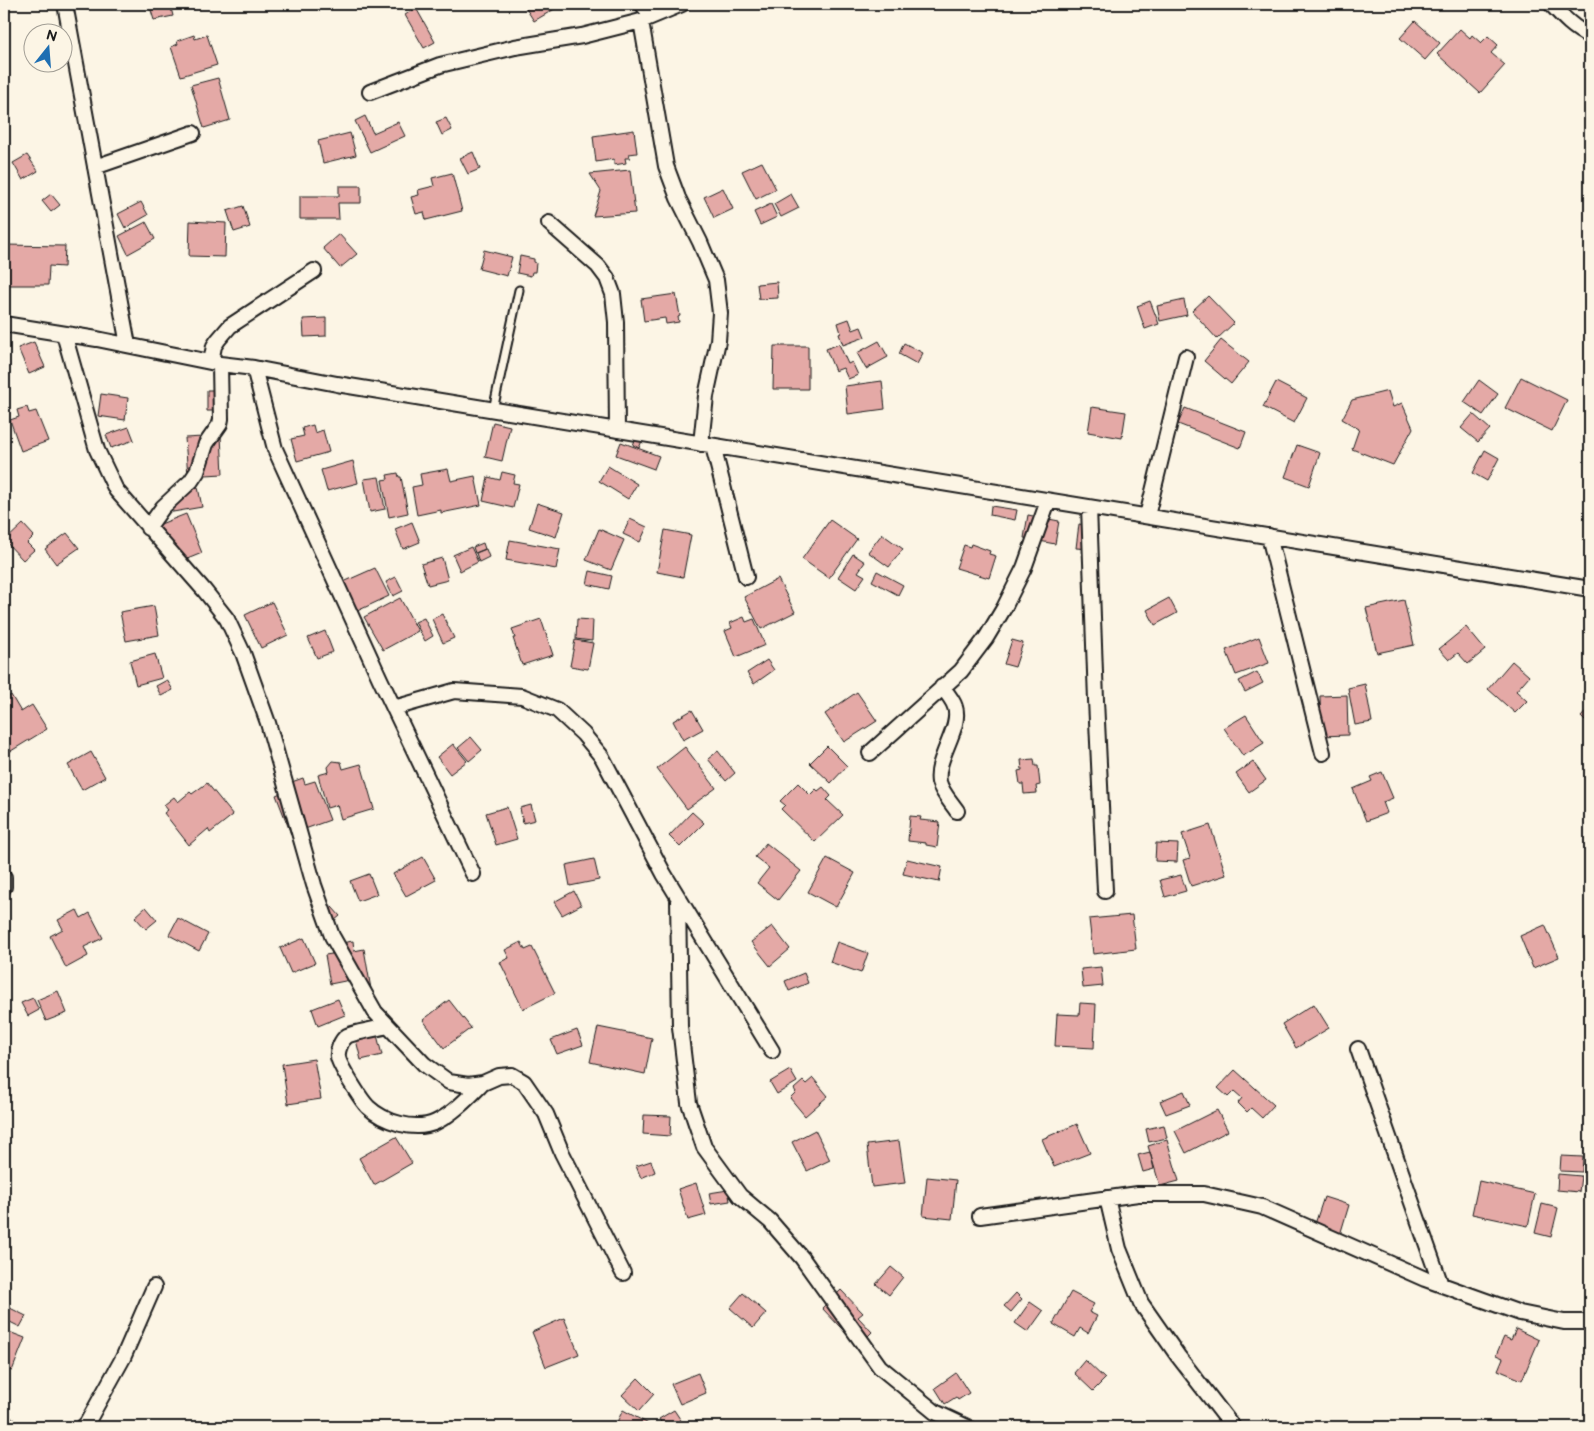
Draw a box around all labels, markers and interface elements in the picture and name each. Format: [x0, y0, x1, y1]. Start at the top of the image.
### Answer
north arrow [22, 22, 72, 72]
text: N [44, 26, 59, 46]

